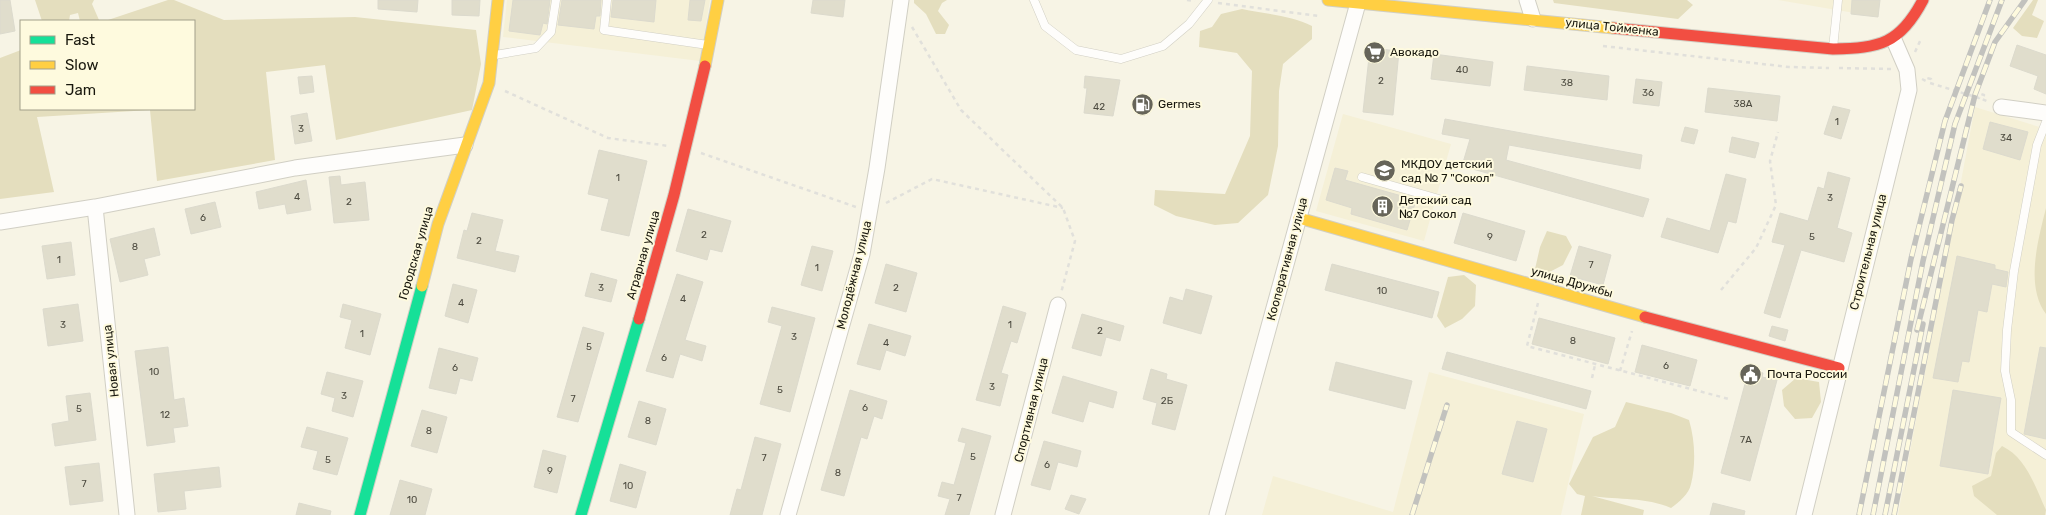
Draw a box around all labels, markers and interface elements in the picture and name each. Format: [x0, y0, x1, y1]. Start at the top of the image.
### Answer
street label: улица Тойменка [1565, 15, 1659, 39]
legend [20, 20, 195, 110]
text: Fast [65, 31, 95, 49]
supermarket icon: Авокадо [1362, 40, 1386, 64]
place label: Авокадо [1390, 45, 1439, 59]
text: Slow [65, 56, 98, 74]
house number: 40 [1456, 64, 1468, 76]
house number: 2 [1378, 75, 1384, 87]
house number: 38 [1561, 77, 1573, 89]
text: Jam [65, 81, 96, 99]
house number: 36 [1642, 87, 1654, 99]
fuel station icon: Germes [1130, 92, 1154, 116]
place label: Germes [1158, 97, 1201, 111]
house number: 38А [1733, 98, 1753, 110]
house number: 42 [1093, 101, 1105, 113]
house number: 1 [1835, 116, 1839, 128]
house number: 3 [298, 123, 304, 135]
house number: 34 [2000, 132, 2012, 144]
place label: МКДОУ детский сад № 7 "Сокол" [1401, 157, 1494, 185]
school or university icon: МКДОУ детский сад № 7 "Сокол" [1373, 159, 1397, 183]
house number: 1 [616, 172, 620, 184]
house number: 4 [294, 191, 300, 203]
house number: 3 [1827, 192, 1833, 204]
street label: Строительная улица [1847, 192, 1889, 312]
place label: Детский сад №7 Сокол [1399, 193, 1471, 221]
building icon: Детский сад №7 Сокол [1371, 195, 1395, 219]
house number: 2 [346, 196, 352, 208]
street label: Кооперативная улица [1264, 196, 1310, 322]
street label: Городская улица [396, 205, 436, 301]
street label: Аграрная улица [624, 209, 662, 301]
house number: 6 [200, 212, 206, 224]
street label: Молодёжная улица [834, 219, 874, 331]
house number: 2 [701, 229, 707, 241]
house number: 9 [1487, 231, 1493, 243]
house number: 5 [1809, 231, 1815, 243]
house number: 2 [476, 235, 482, 247]
house number: 8 [132, 241, 138, 253]
house number: 1 [57, 254, 61, 266]
house number: 7 [1588, 259, 1594, 271]
house number: 1 [815, 262, 819, 274]
street label: улица Дружбы [1529, 264, 1615, 300]
house number: 3 [598, 282, 604, 294]
house number: 2 [893, 282, 899, 294]
house number: 10 [1377, 285, 1387, 297]
house number: 4 [680, 293, 686, 305]
house number: 4 [458, 297, 464, 309]
house number: 3 [60, 319, 66, 331]
house number: 1 [1008, 319, 1012, 331]
street label: Новая улица [100, 324, 122, 398]
house number: 2 [1097, 325, 1103, 337]
house number: 1 [360, 328, 364, 340]
house number: 3 [791, 331, 797, 343]
house number: 8 [1570, 335, 1576, 347]
house number: 4 [883, 337, 889, 349]
house number: 5 [586, 341, 592, 353]
house number: 6 [661, 352, 667, 364]
street label: Спортивная улица [1011, 356, 1051, 464]
house number: 6 [1663, 360, 1669, 372]
house number: 6 [452, 362, 458, 374]
public building icon: Почта России [1739, 362, 1763, 386]
house number: 10 [149, 366, 159, 378]
place label: Почта России [1767, 367, 1847, 381]
house number: 3 [989, 381, 995, 393]
house number: 5 [777, 384, 783, 396]
house number: 3 [341, 390, 347, 402]
house number: 7 [570, 393, 576, 405]
house number: 2Б [1161, 395, 1174, 407]
house number: 6 [862, 402, 868, 414]
house number: 5 [76, 403, 82, 415]
house number: 12 [160, 409, 170, 421]
house number: 8 [645, 415, 651, 427]
house number: 8 [426, 425, 432, 437]
house number: 7А [1740, 434, 1752, 446]
house number: 5 [970, 451, 976, 463]
house number: 7 [761, 452, 767, 464]
house number: 5 [325, 454, 331, 466]
house number: 6 [1044, 459, 1050, 471]
house number: 9 [547, 465, 553, 477]
house number: 8 [835, 467, 841, 479]
house number: 7 [81, 478, 87, 490]
house number: 10 [623, 480, 633, 492]
house number: 7 [956, 492, 962, 504]
house number: 10 [407, 494, 417, 506]

